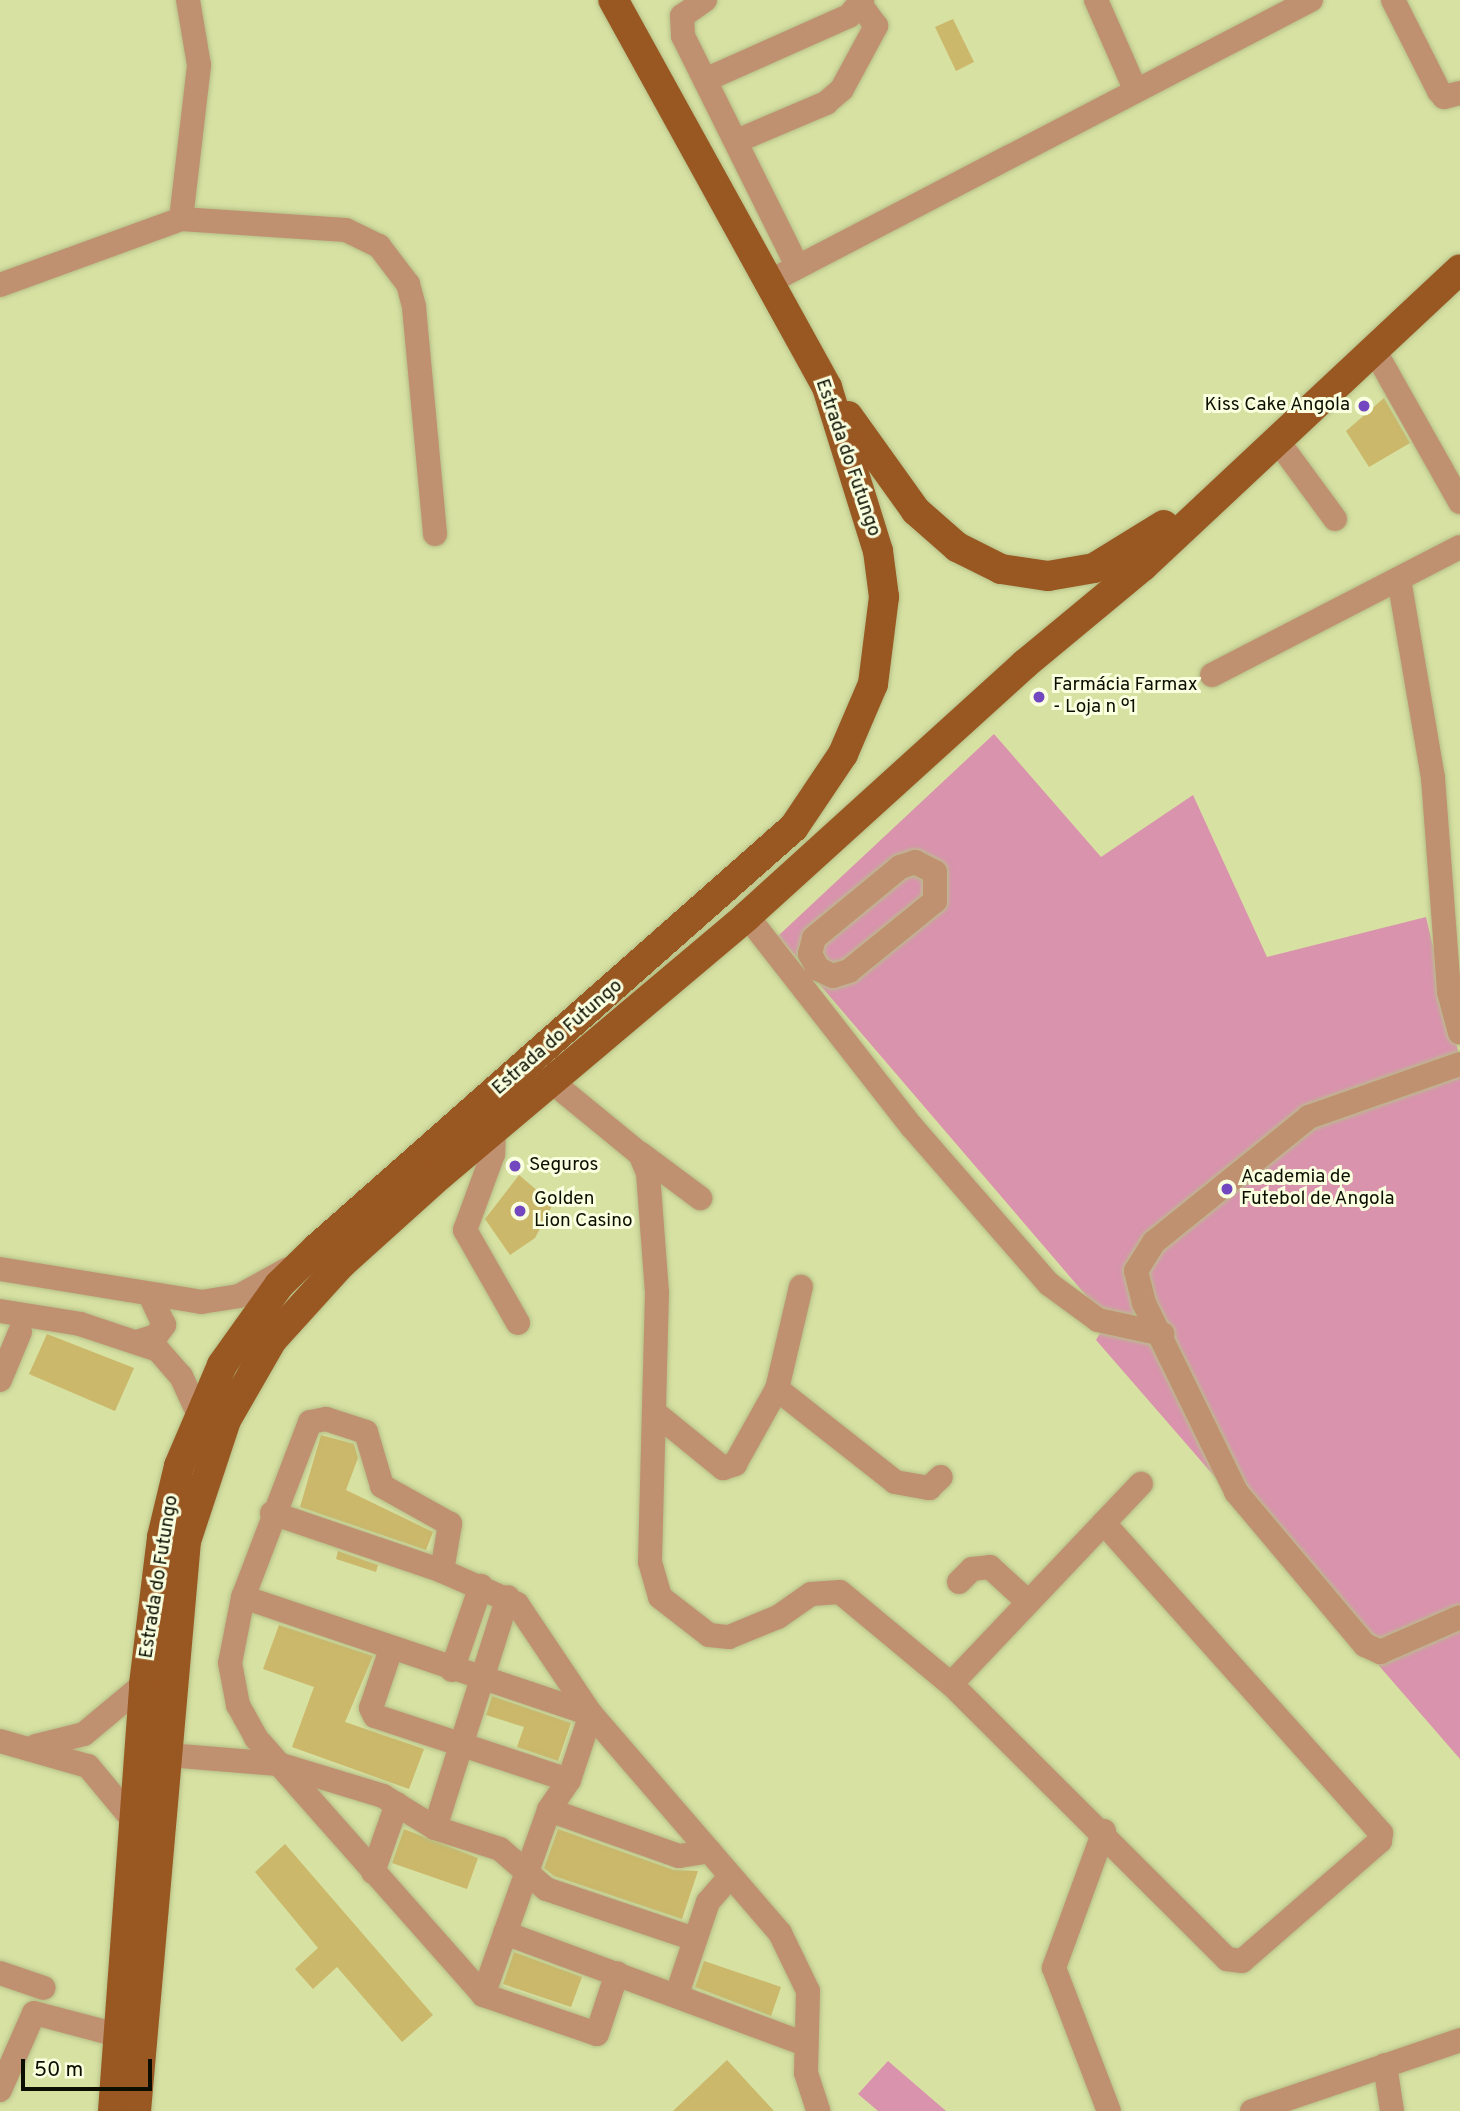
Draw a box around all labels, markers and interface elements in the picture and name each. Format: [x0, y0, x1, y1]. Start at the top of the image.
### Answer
street label: Estrada do Futungo [809, 376, 885, 540]
place label: Kiss Cake Angola [1204, 395, 1350, 417]
marker: Kiss Cake Angola [1356, 398, 1372, 414]
place label: Farmácia Farmax - Loja n º1 [1053, 675, 1198, 719]
marker: Farmácia Farmax - Loja n º1 [1031, 689, 1047, 705]
street label: Estrada do Futungo [488, 975, 628, 1101]
place label: Seguros [529, 1155, 598, 1177]
marker: Seguros [507, 1158, 523, 1174]
place label: Academia de Futebol de Angola [1241, 1167, 1395, 1211]
marker: Academia de Futebol de Angola [1219, 1181, 1235, 1197]
place label: Golden Lion Casino [534, 1189, 633, 1233]
marker: Golden Lion Casino [512, 1203, 528, 1219]
street label: Estrada do Futungo [136, 1494, 184, 1660]
scale bar [24, 2044, 156, 2088]
text: 50 m [34, 2057, 83, 2084]

